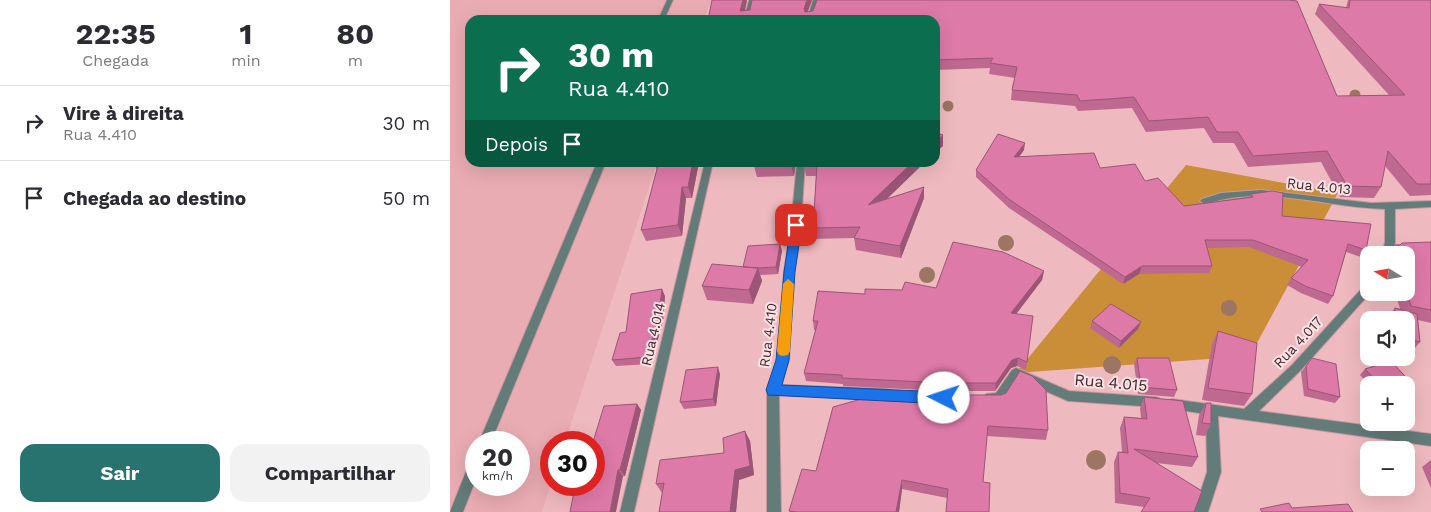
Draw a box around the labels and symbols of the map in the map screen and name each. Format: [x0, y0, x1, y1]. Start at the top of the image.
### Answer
street label: Rua 4.013 [1286, 175, 1352, 197]
pin [775, 204, 817, 246]
north arrow [1360, 246, 1415, 301]
street label: Rua 4.014 [638, 301, 668, 367]
street label: Rua 4.410 [756, 302, 780, 368]
street label: Rua 4.017 [1270, 313, 1326, 371]
street label: Rua 4.015 [1074, 370, 1148, 395]
position arrow [917, 371, 969, 423]
speed limit sign: 30 [540, 431, 605, 496]

